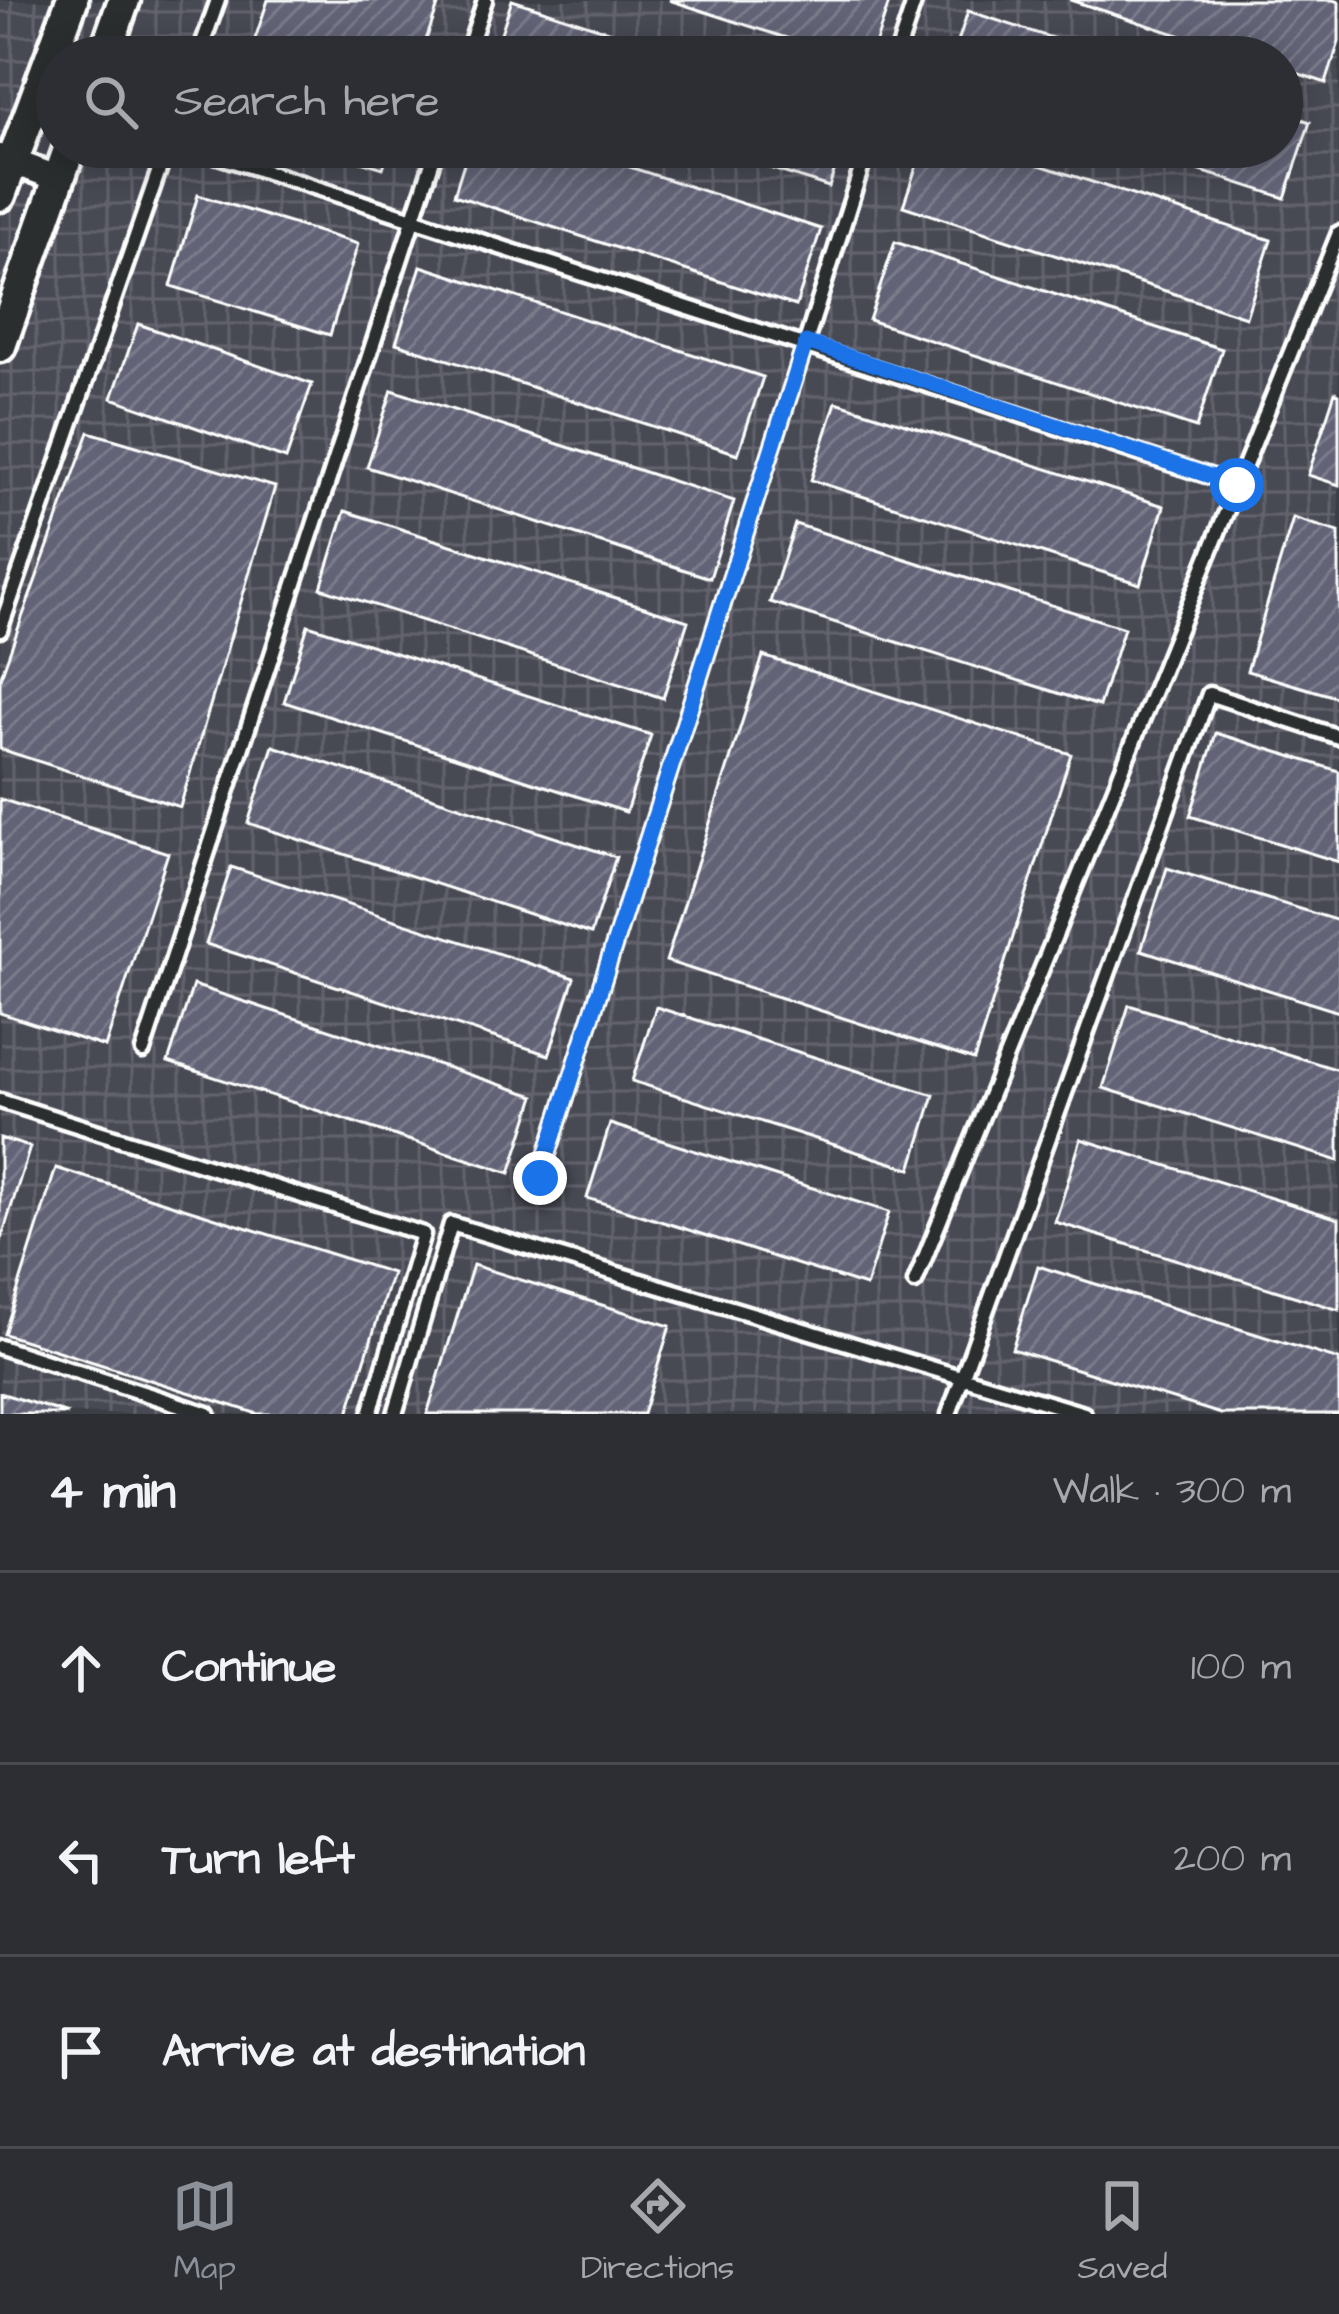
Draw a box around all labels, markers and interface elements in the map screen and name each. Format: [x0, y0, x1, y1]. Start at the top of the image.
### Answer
search box [36, 36, 1303, 168]
icon: search [78, 69, 144, 135]
text: Search here [174, 71, 440, 133]
route start [1210, 458, 1264, 512]
route end [513, 1151, 567, 1205]
text: 4 min [48, 1457, 176, 1528]
text: Walk · 300 m [1053, 1465, 1291, 1519]
icon: ahead [48, 1635, 114, 1701]
text: Continue [162, 1637, 336, 1699]
text: 100 m [1191, 1641, 1291, 1695]
icon: left [48, 1827, 114, 1893]
text: Turn left [162, 1829, 355, 1891]
text: 200 m [1174, 1833, 1291, 1887]
icon: arrive [48, 2019, 114, 2085]
text: Arrive at destination [162, 2021, 585, 2083]
tab: Map [172, 2173, 238, 2291]
tab: Directions [581, 2173, 734, 2291]
tab: Saved [1077, 2173, 1167, 2291]

